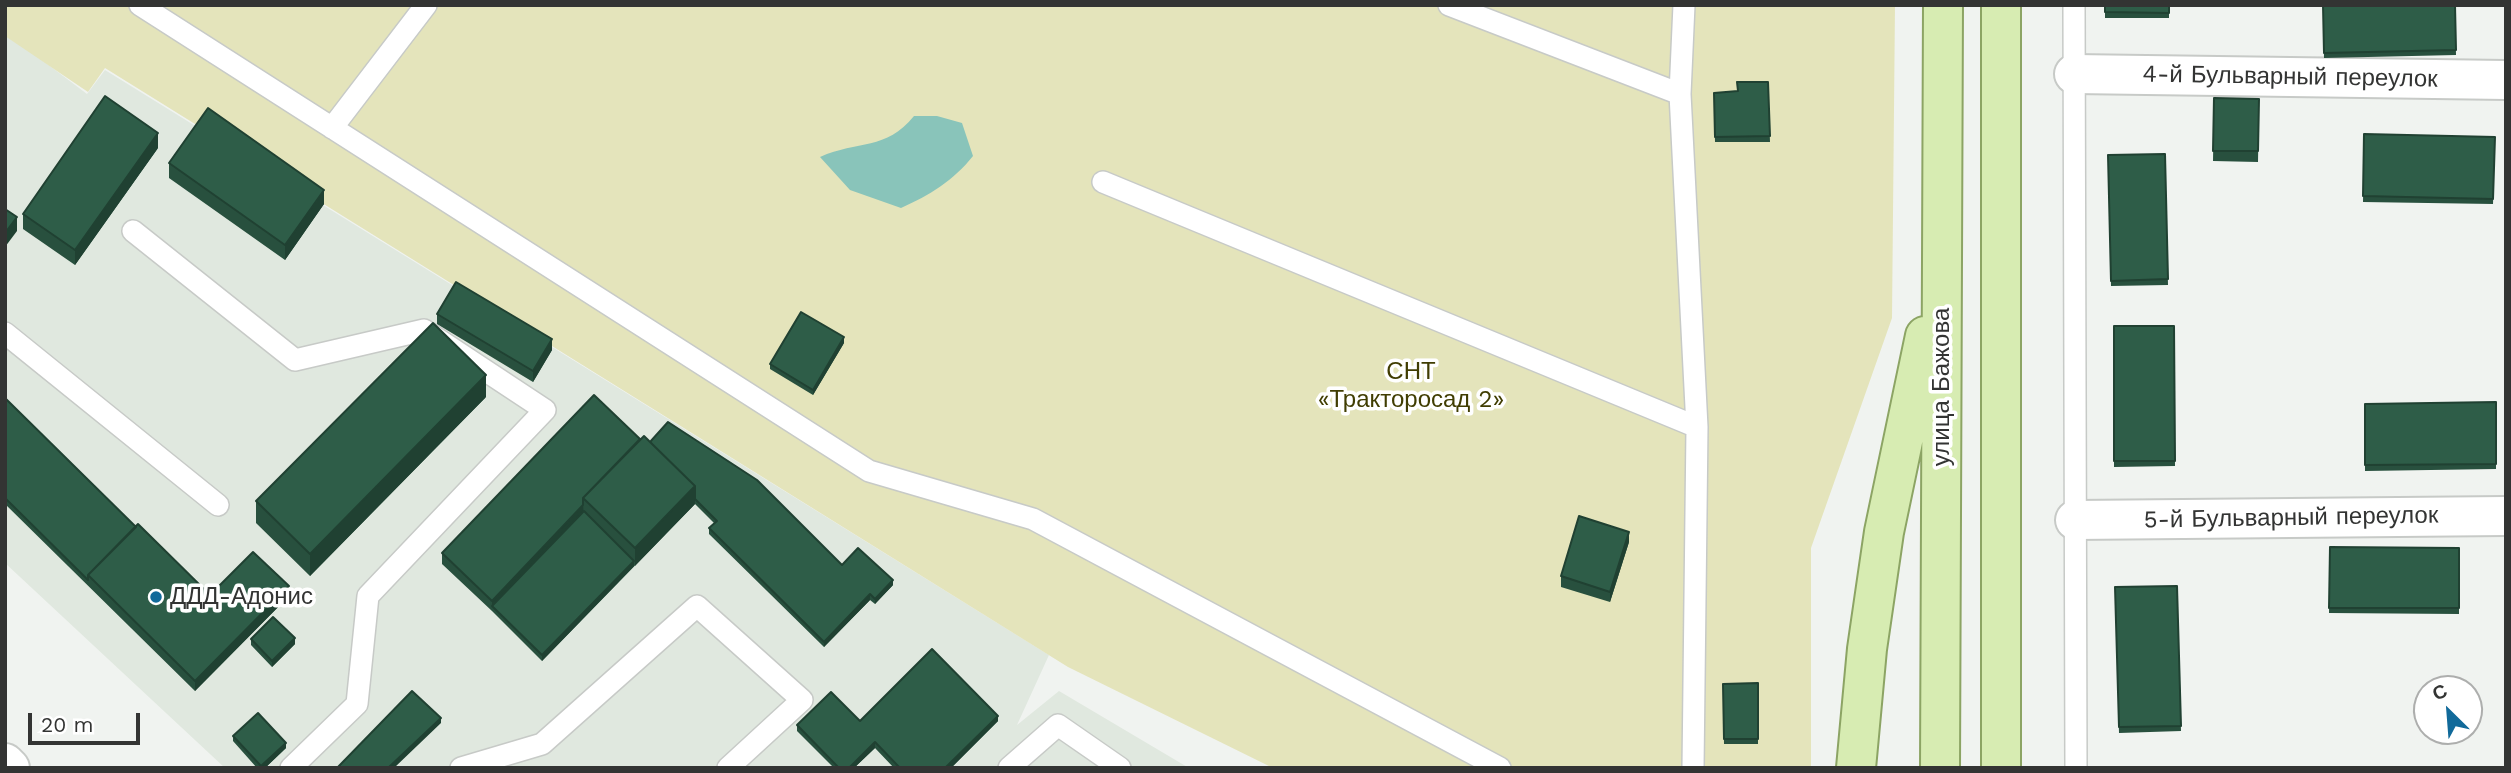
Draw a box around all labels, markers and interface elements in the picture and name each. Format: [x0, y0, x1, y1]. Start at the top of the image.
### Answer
street label: 4-й Бульварный переулок [2142, 60, 2438, 94]
street label: улица Бажова [1928, 308, 1956, 466]
park label: СНТ «Тракторосад 2» [1318, 358, 1504, 414]
street label: 5-й Бульварный переулок [2143, 501, 2439, 535]
place label: ДДД-Адонис [170, 583, 313, 611]
marker: ДДД-Адонис [148, 589, 164, 605]
north arrow [2413, 675, 2483, 745]
text: С [2429, 679, 2451, 706]
scale bar [32, 700, 144, 744]
text: 20 m [41, 712, 93, 737]

